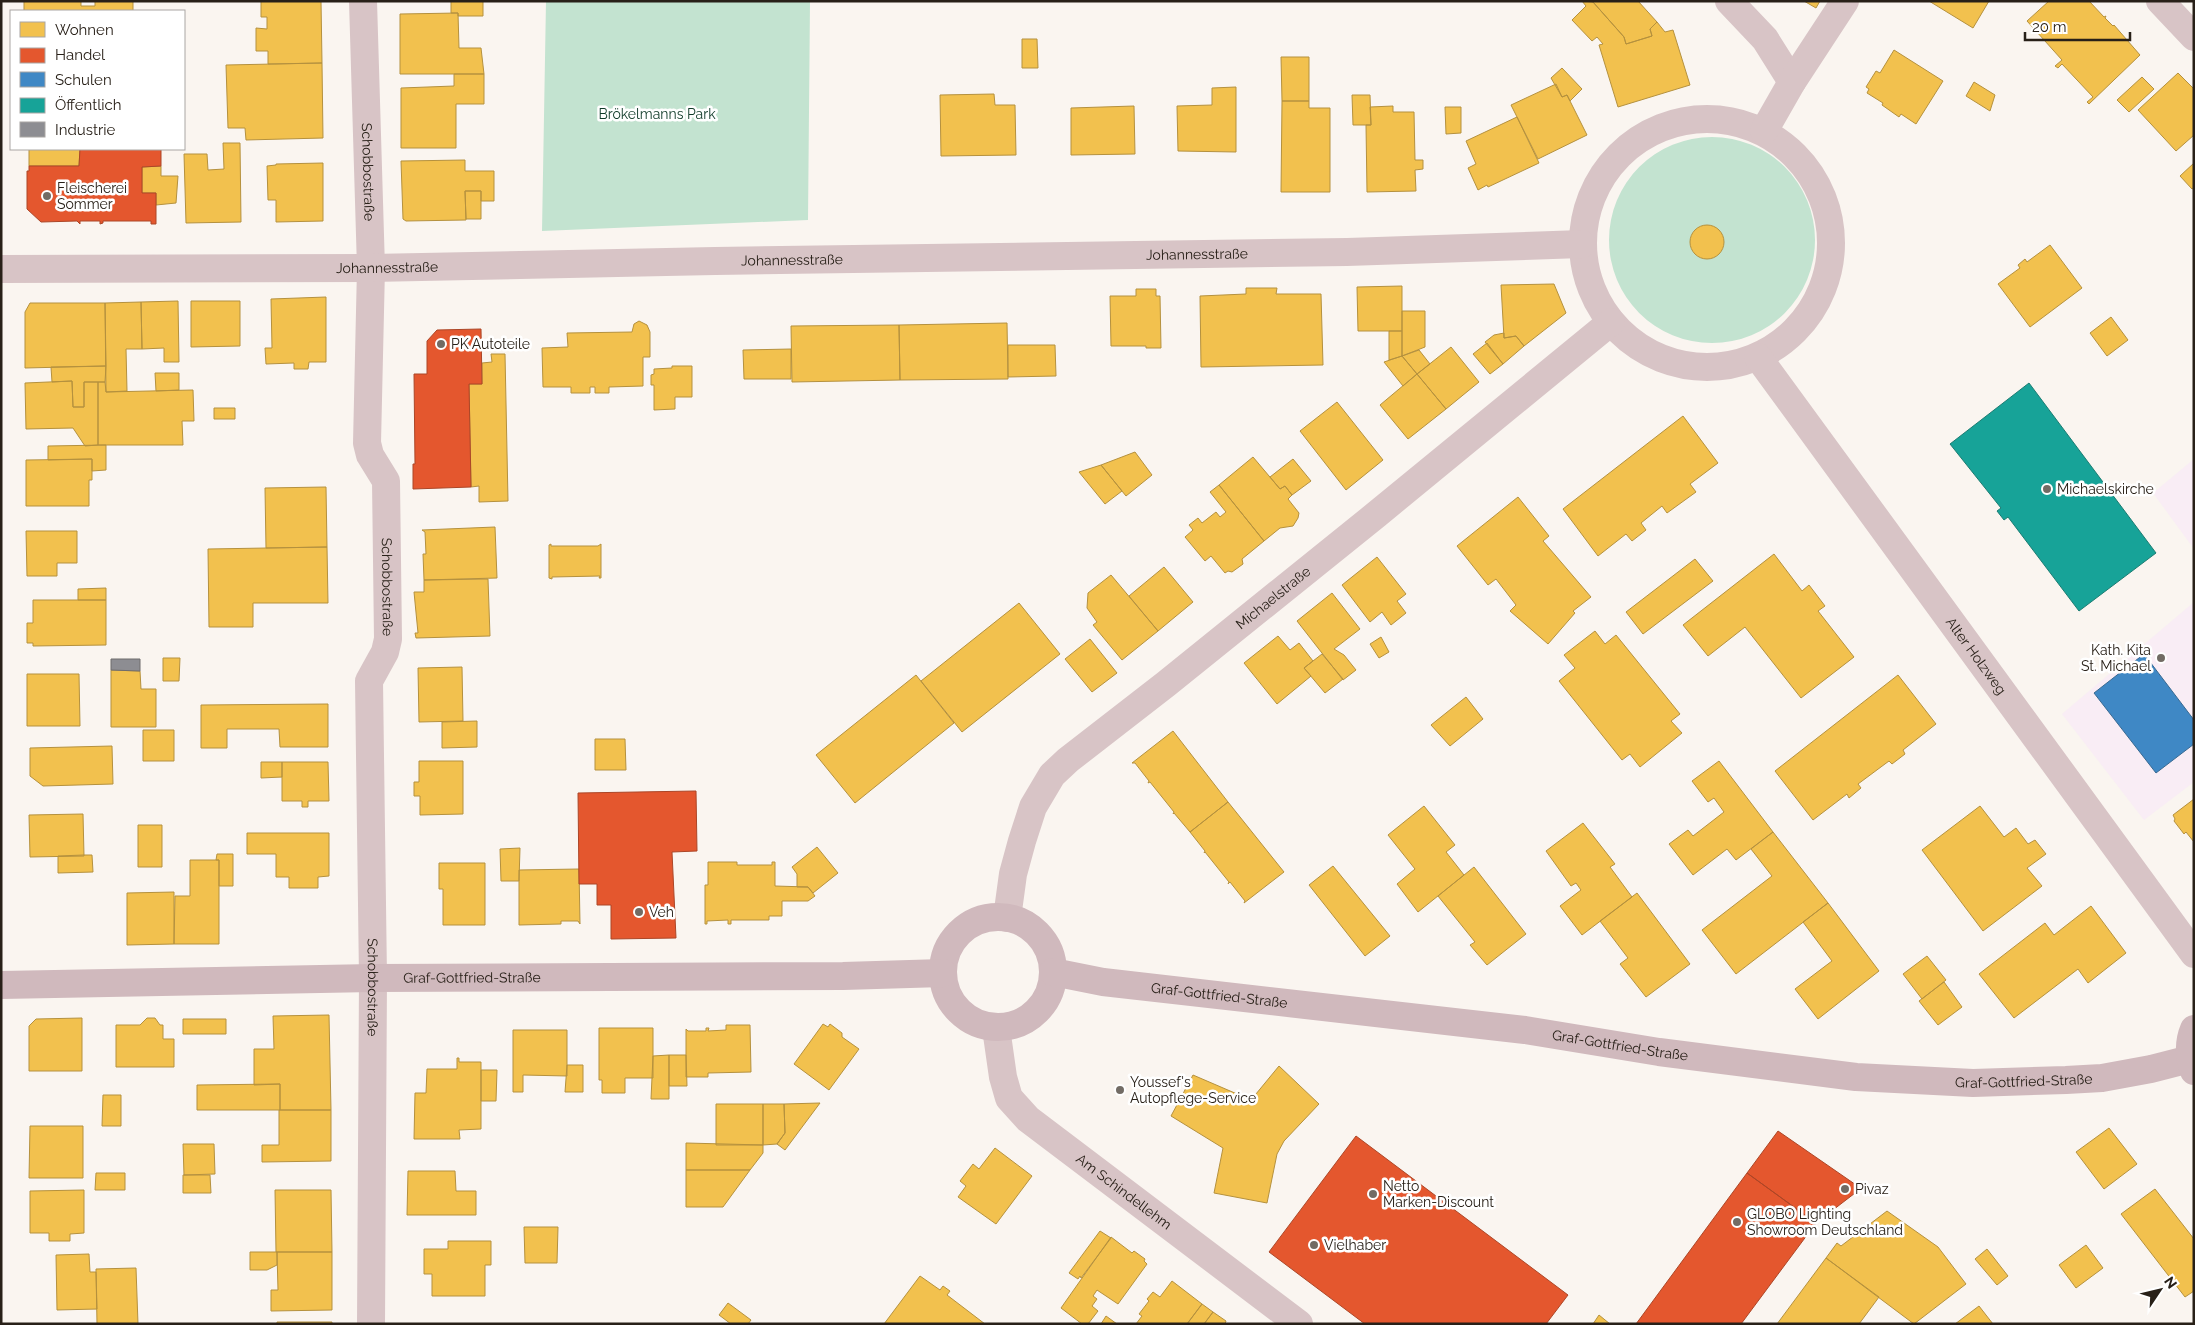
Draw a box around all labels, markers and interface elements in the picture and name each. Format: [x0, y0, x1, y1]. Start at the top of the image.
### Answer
legend [10, 10, 185, 150]
scale bar [2025, 10, 2130, 42]
text: 20 m [2032, 18, 2067, 36]
text: Wohnen [55, 21, 114, 39]
text: Handel [55, 46, 106, 64]
text: Schulen [55, 71, 112, 89]
text: Öffentlich [55, 95, 122, 114]
park label: Brökelmanns Park [598, 106, 716, 122]
text: Industrie [55, 121, 116, 139]
street label: Schobbostraße [359, 123, 378, 221]
place label: Fleischerei Sommer [57, 180, 127, 212]
marker: Fleischerei Sommer [41, 190, 53, 202]
street label: Johannesstraße [1146, 245, 1248, 263]
street label: Johannesstraße [741, 251, 843, 269]
street label: Johannesstraße [336, 259, 438, 276]
place label: PK Autoteile [451, 336, 530, 352]
marker: PK Autoteile [435, 338, 447, 350]
place label: Michaelskirche [2057, 481, 2154, 497]
marker: Michaelskirche [2041, 483, 2053, 495]
street label: Schobbostraße [379, 538, 396, 636]
street label: Michaelstraße [1233, 563, 1313, 632]
street label: Alter Holzweg [1943, 614, 2010, 697]
place label: Kath. Kita St. Michael [2081, 642, 2151, 674]
marker: Kath. Kita St. Michael [2155, 652, 2167, 664]
place label: Veh [649, 904, 674, 920]
marker: Veh [633, 906, 645, 918]
street label: Schobbostraße [364, 938, 381, 1037]
street label: Graf-Gottfried-Straße [403, 969, 541, 986]
street label: Graf-Gottfried-Straße [1150, 980, 1288, 1011]
street label: Graf-Gottfried-Straße [1551, 1027, 1689, 1064]
street label: Graf-Gottfried-Straße [1955, 1071, 2093, 1091]
place label: Youssef's Autopflege-Service [1130, 1074, 1256, 1106]
marker: Youssef's Autopflege-Service [1114, 1084, 1126, 1096]
street label: Am Schindellehm [1073, 1150, 1175, 1233]
place label: Netto Marken-Discount [1383, 1178, 1494, 1210]
place label: Pivaz [1855, 1181, 1889, 1197]
marker: Pivaz [1839, 1183, 1851, 1195]
marker: Netto Marken-Discount [1367, 1188, 1379, 1200]
place label: GLOBO Lighting Showroom Deutschland [1747, 1206, 1903, 1238]
marker: GLOBO Lighting Showroom Deutschland [1731, 1216, 1743, 1228]
place label: Vielhaber [1324, 1237, 1386, 1253]
marker: Vielhaber [1308, 1239, 1320, 1251]
north arrow [2135, 1265, 2185, 1315]
text: N [2161, 1274, 2180, 1292]

